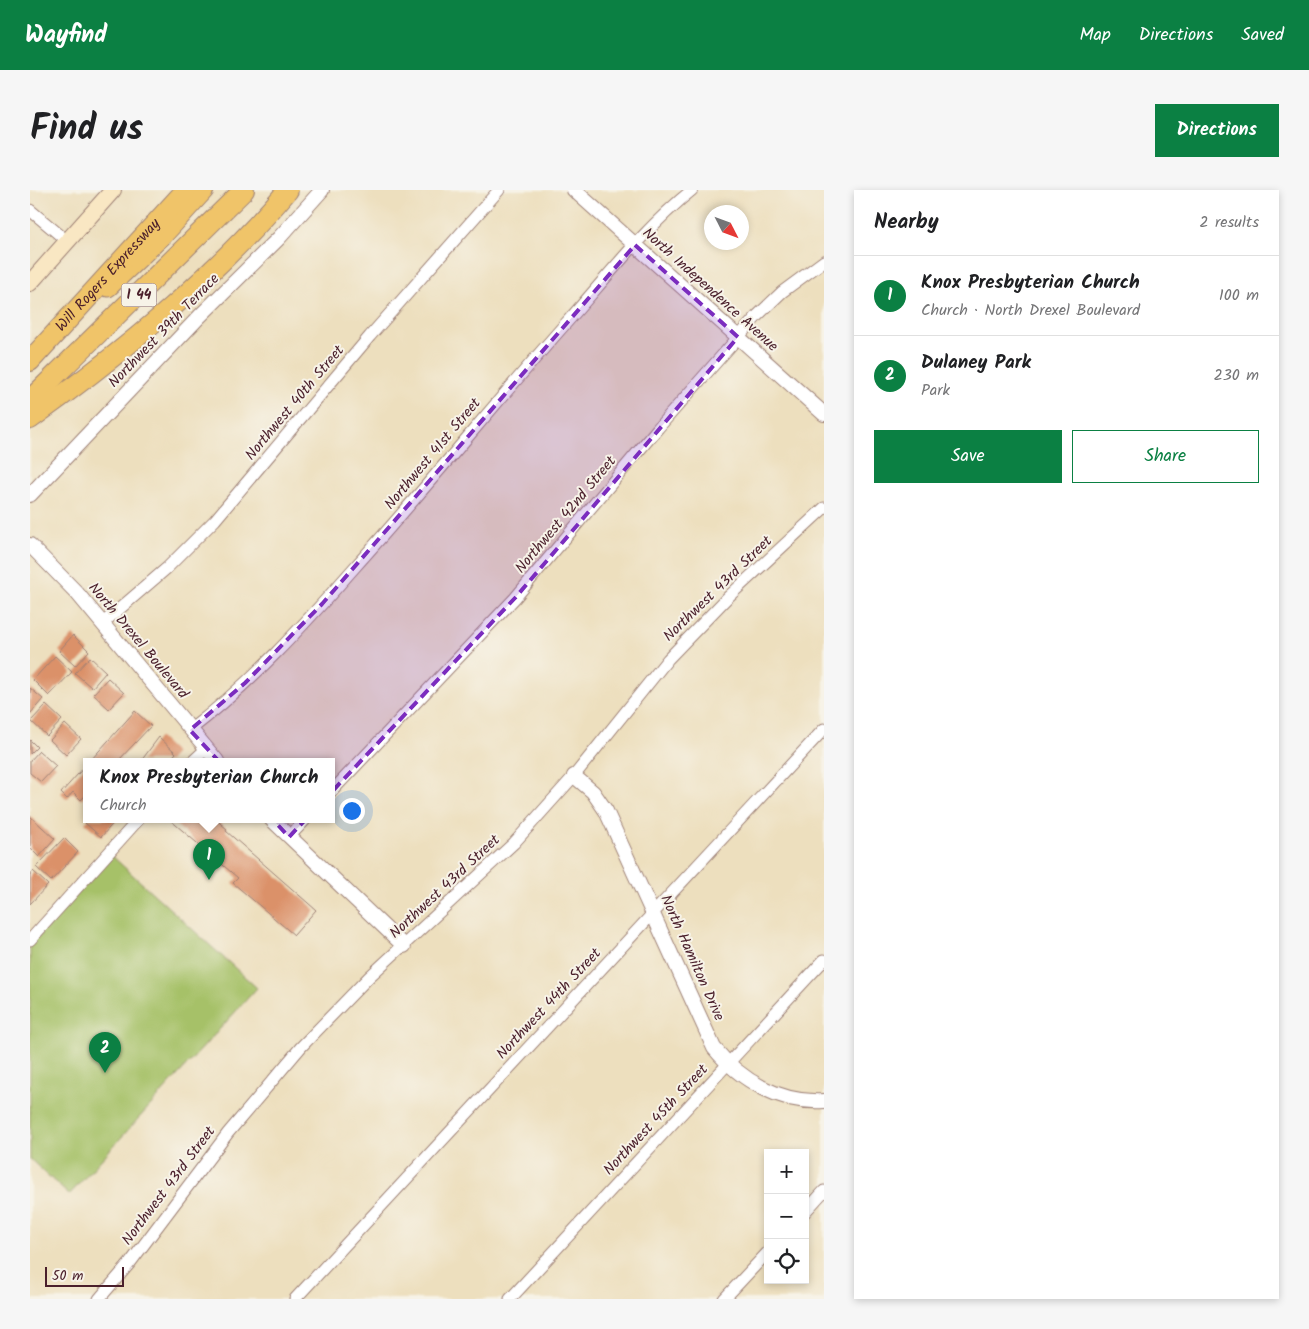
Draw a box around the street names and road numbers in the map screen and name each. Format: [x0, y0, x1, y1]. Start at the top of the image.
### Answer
street label: Will Rogers Expressway [50, 212, 167, 338]
street label: North Independence Avenue [636, 222, 784, 358]
street label: Northwest 39th Terrace [103, 268, 226, 394]
road number: I 44 [122, 284, 156, 306]
street label: Northwest 40th Street [239, 340, 351, 466]
street label: Northwest 41st Street [379, 393, 487, 515]
street label: Northwest 42nd Street [509, 451, 623, 579]
street label: Northwest 43rd Street [658, 530, 778, 648]
street label: North Drexel Boulevard [82, 577, 194, 705]
street label: Northwest 43rd Street [384, 829, 506, 945]
street label: North Hamilton Drive [653, 891, 731, 1025]
street label: Northwest 44th Street [491, 943, 607, 1065]
street label: Northwest 45th Street [598, 1059, 714, 1181]
street label: Northwest 43rd Street [116, 1121, 222, 1251]

